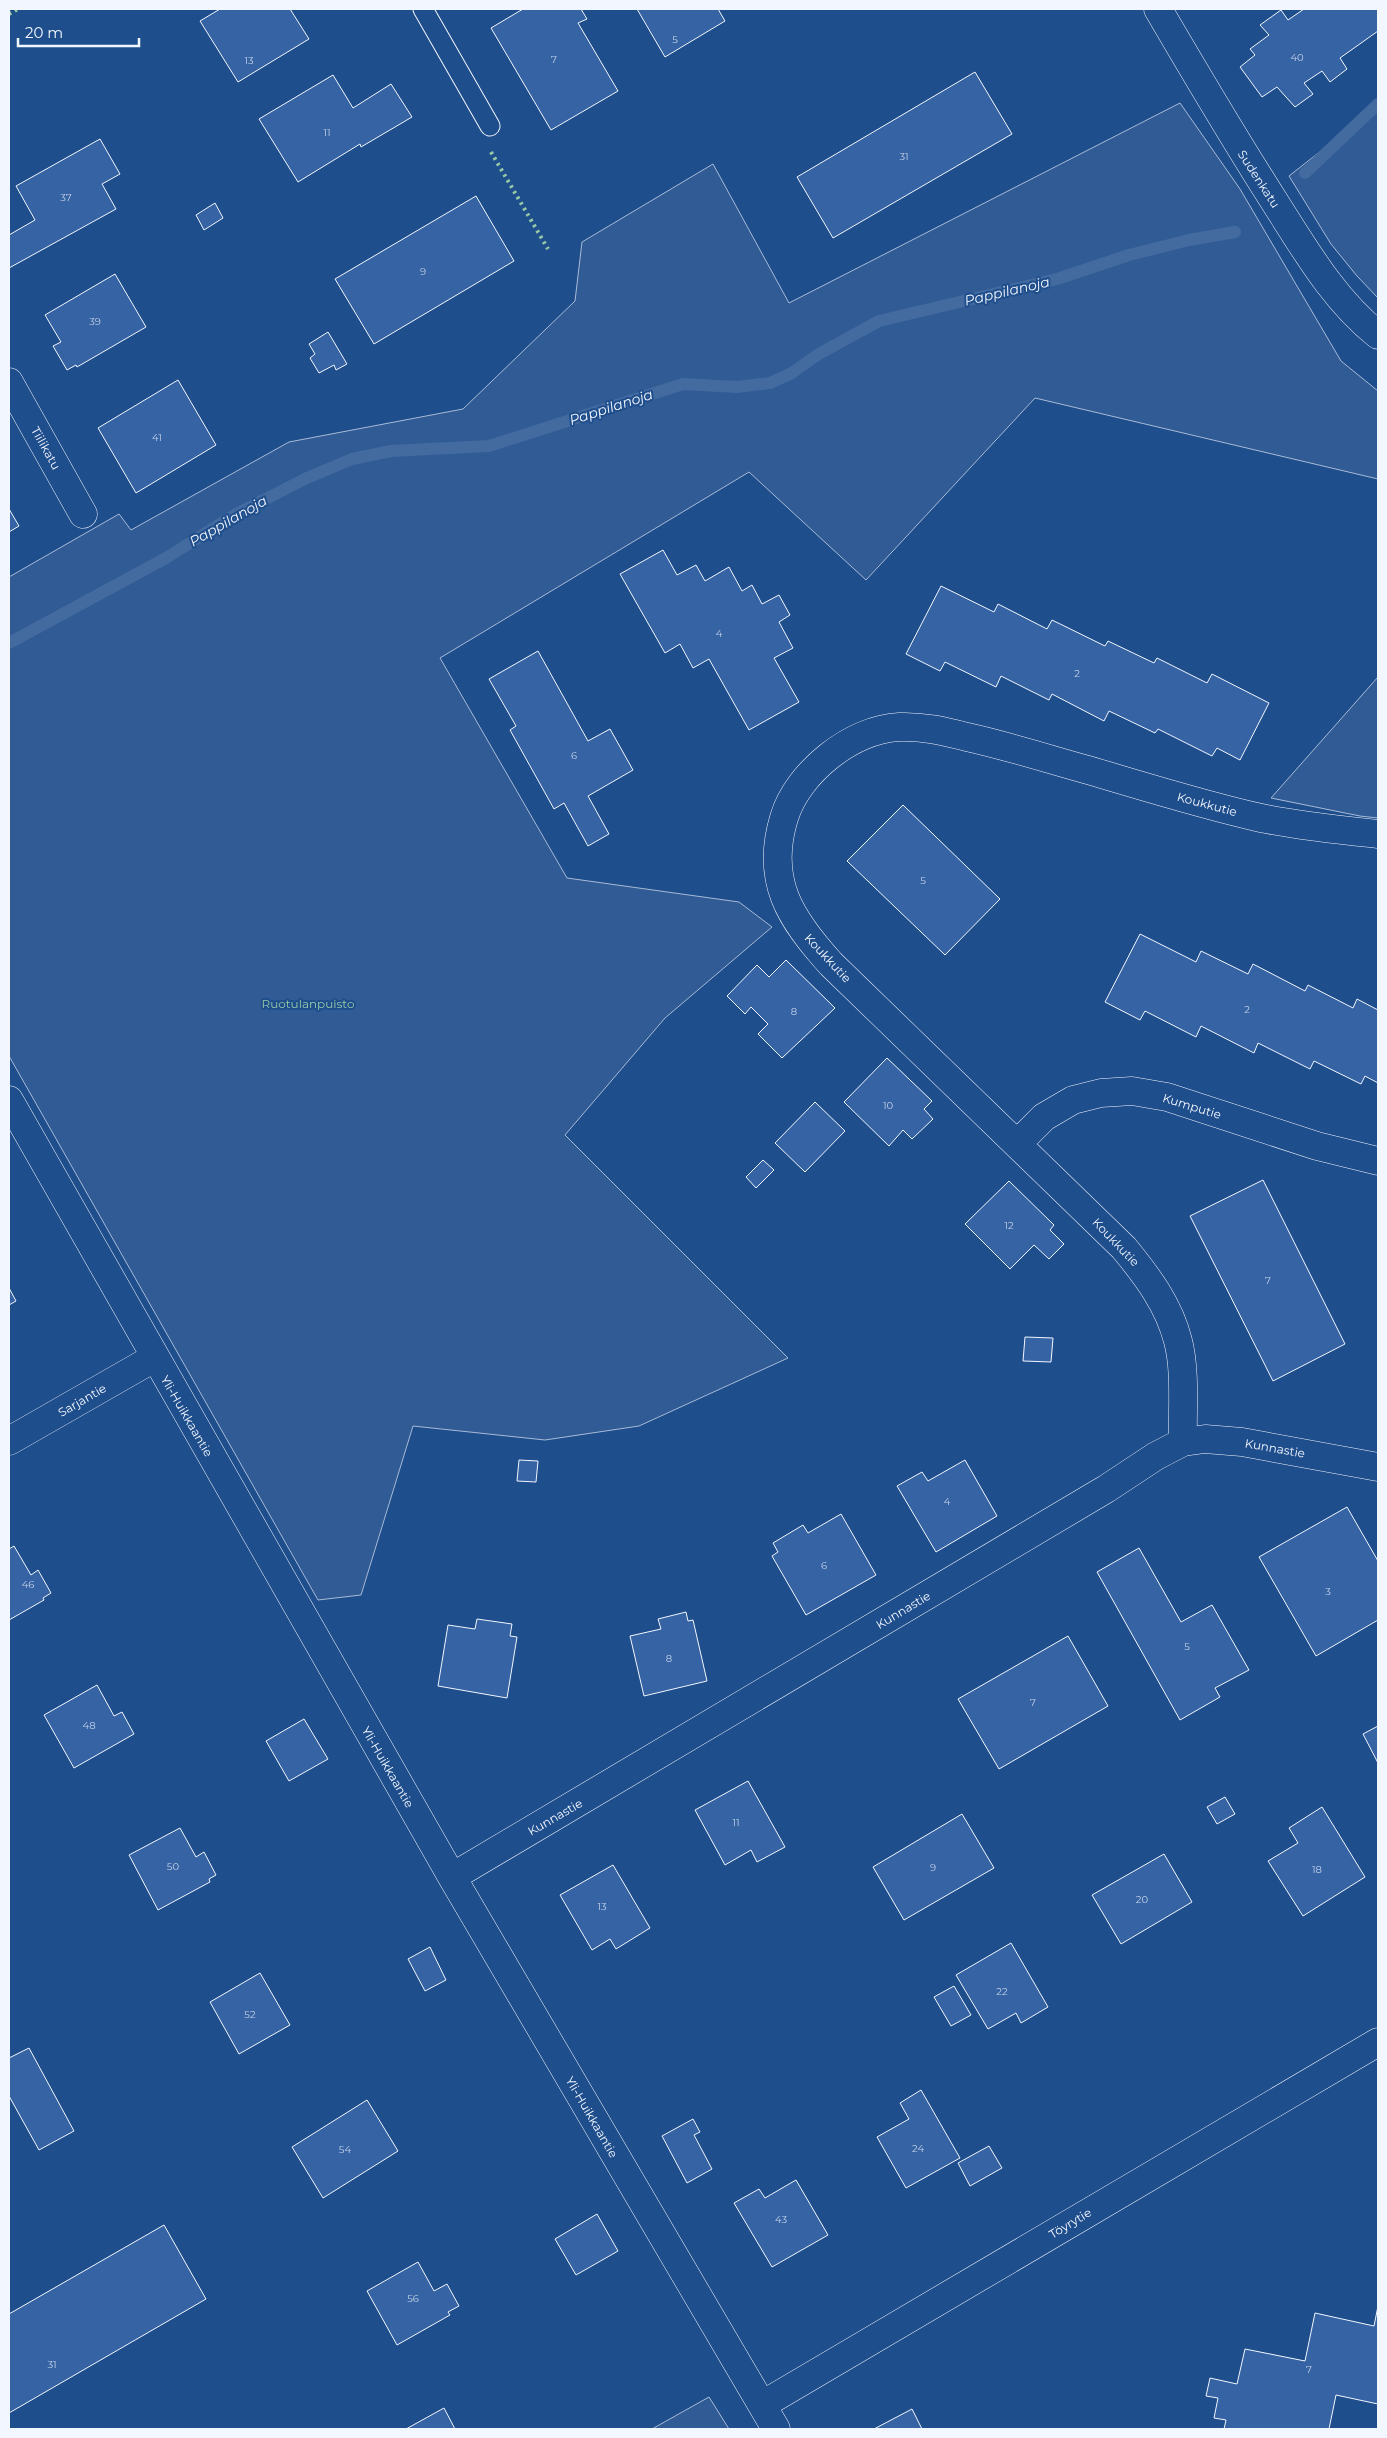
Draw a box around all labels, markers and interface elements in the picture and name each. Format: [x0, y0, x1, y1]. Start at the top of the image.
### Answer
scale bar [18, 15, 139, 47]
text: 20 m [25, 23, 63, 42]
house number: 5 [672, 33, 678, 46]
house number: 40 [1290, 51, 1304, 64]
house number: 7 [551, 53, 557, 66]
house number: 13 [244, 54, 254, 67]
house number: 11 [323, 126, 331, 139]
street label: Sudenkatu [1235, 147, 1283, 211]
house number: 31 [899, 150, 909, 163]
house number: 37 [60, 191, 72, 204]
house number: 9 [420, 265, 426, 278]
water label: Pappilanoja [963, 272, 1051, 310]
house number: 39 [89, 315, 101, 328]
water label: Pappilanoja [567, 385, 655, 429]
street label: Tiilikatu [28, 424, 64, 472]
house number: 41 [152, 431, 162, 444]
water label: Pappilanoja [186, 491, 270, 551]
house number: 4 [716, 627, 723, 640]
house number: 2 [1074, 667, 1080, 680]
house number: 6 [571, 749, 577, 762]
street label: Koukkutie [1175, 789, 1239, 819]
house number: 5 [920, 874, 926, 887]
street label: Koukkutie [802, 930, 854, 986]
park label: Ruotulanpuisto [261, 996, 355, 1011]
house number: 2 [1244, 1003, 1250, 1016]
house number: 8 [791, 1005, 797, 1018]
street label: Kumputie [1161, 1090, 1223, 1122]
house number: 10 [883, 1099, 893, 1112]
street label: Koukkutie [1089, 1215, 1143, 1269]
house number: 12 [1004, 1219, 1014, 1232]
house number: 7 [1265, 1274, 1271, 1287]
street label: Yli-Huikkaantie [158, 1373, 216, 1459]
street label: Sarjantie [55, 1380, 109, 1420]
street label: Kunnastie [1244, 1435, 1306, 1461]
house number: 4 [944, 1495, 951, 1508]
house number: 6 [821, 1559, 827, 1572]
house number: 46 [22, 1578, 34, 1591]
house number: 3 [1325, 1585, 1331, 1598]
street label: Kunnastie [873, 1588, 933, 1632]
house number: 5 [1184, 1640, 1190, 1653]
house number: 8 [666, 1652, 672, 1665]
house number: 7 [1030, 1696, 1036, 1709]
house number: 48 [82, 1719, 96, 1732]
street label: Yli-Huikkaantie [359, 1724, 417, 1810]
street label: Kunnastie [525, 1795, 585, 1839]
house number: 11 [732, 1816, 740, 1829]
house number: 50 [167, 1860, 180, 1873]
house number: 9 [930, 1861, 936, 1874]
house number: 18 [1312, 1863, 1322, 1876]
house number: 20 [1136, 1893, 1149, 1906]
house number: 13 [597, 1900, 607, 1913]
house number: 22 [996, 1985, 1008, 1998]
house number: 52 [244, 2008, 256, 2021]
street label: Yli-Huikkaantie [563, 2074, 621, 2160]
house number: 24 [912, 2142, 924, 2155]
house number: 54 [339, 2143, 352, 2156]
street label: Töyrytie [1046, 2205, 1094, 2241]
house number: 43 [775, 2213, 787, 2226]
house number: 56 [407, 2292, 419, 2305]
house number: 31 [47, 2358, 57, 2371]
house number: 7 [1306, 2363, 1312, 2376]

